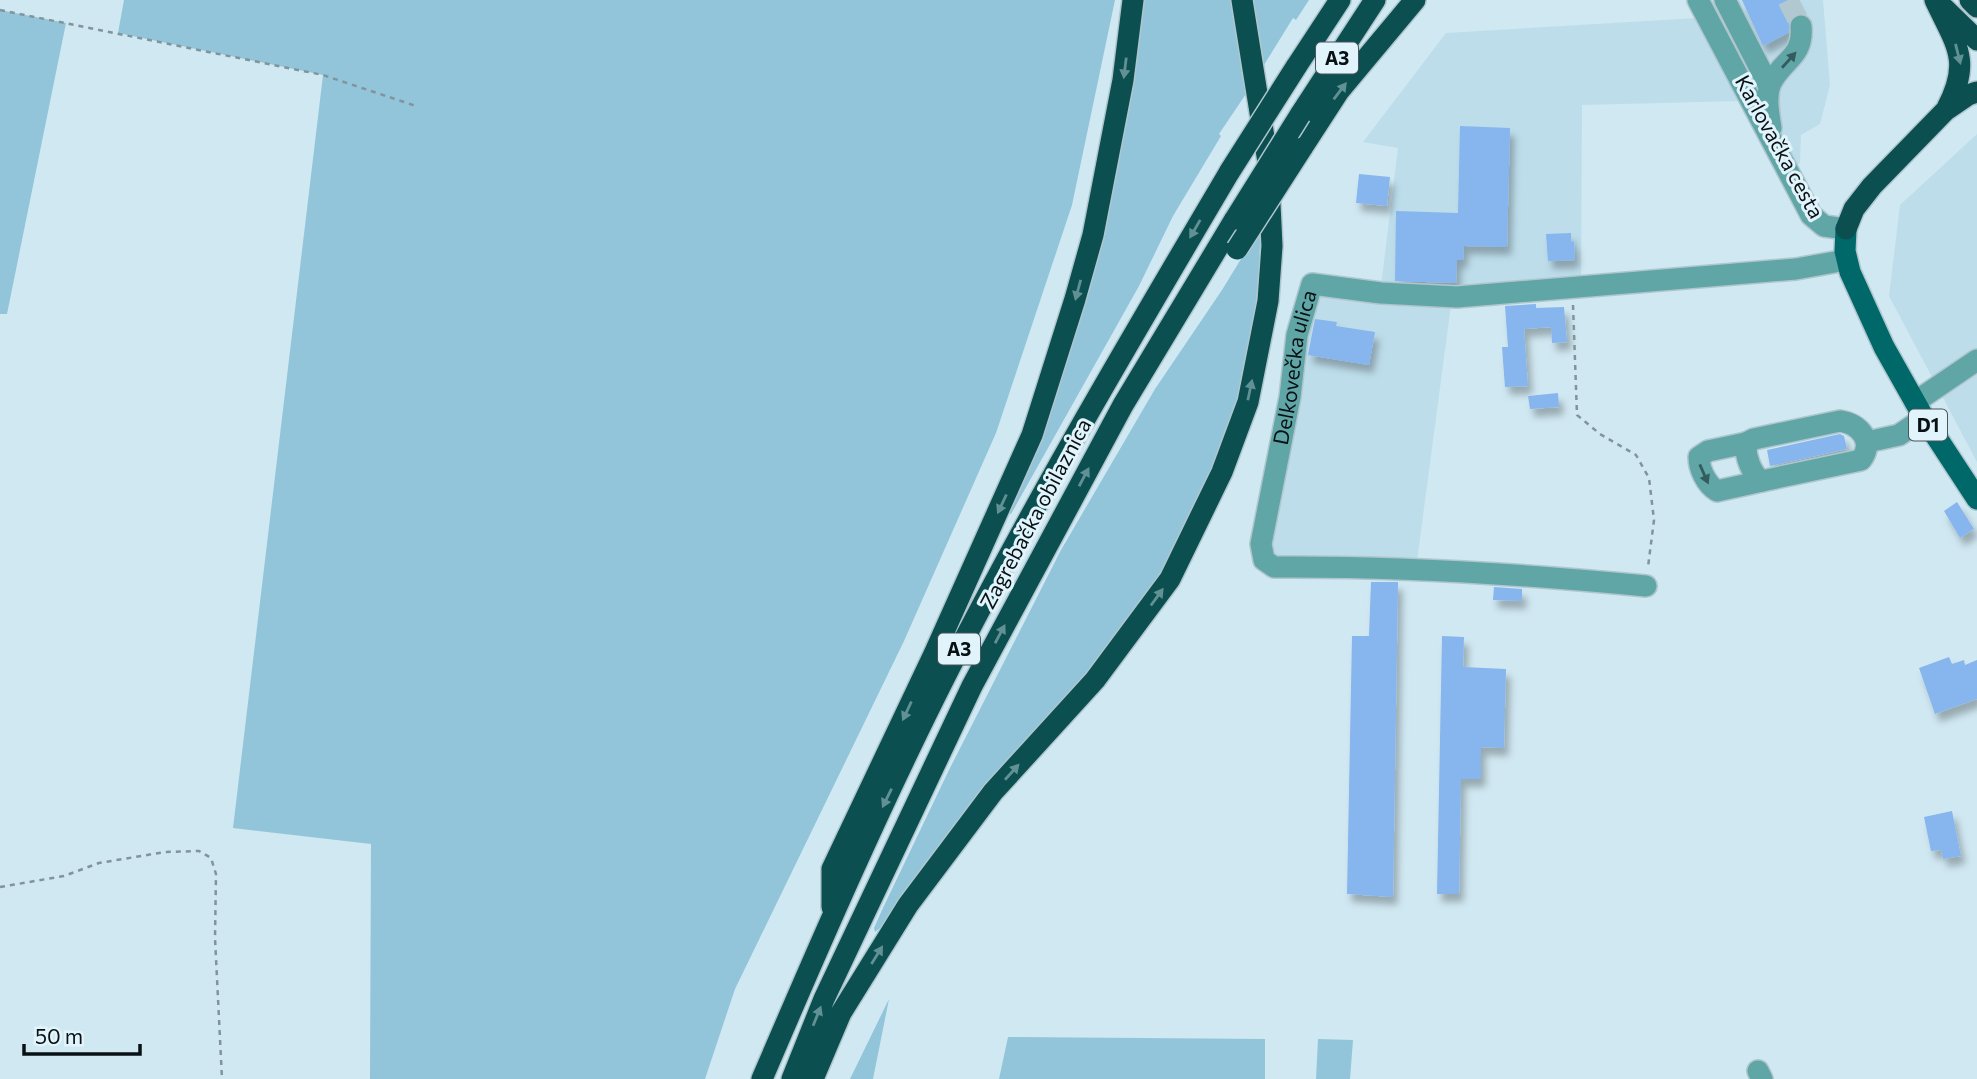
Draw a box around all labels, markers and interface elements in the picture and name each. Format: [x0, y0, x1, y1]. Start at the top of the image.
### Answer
road number: A3 [1316, 43, 1358, 74]
one-way arrow [1953, 43, 1964, 65]
one-way arrow [1781, 52, 1797, 69]
one-way arrow [1119, 57, 1130, 79]
street label: Karlovačka cesta [1731, 70, 1830, 222]
one-way arrow [1333, 82, 1347, 101]
one-way arrow [1189, 220, 1202, 239]
one-way arrow [1072, 280, 1082, 301]
street label: Delkovečka ulica [1267, 287, 1321, 447]
one-way arrow [1244, 379, 1255, 401]
road number: D1 [1909, 410, 1947, 440]
street label: Zagrebačka obilaznica [974, 414, 1095, 613]
one-way arrow [1698, 464, 1710, 484]
one-way arrow [1079, 467, 1090, 487]
one-way arrow [996, 494, 1007, 515]
one-way arrow [1149, 588, 1164, 606]
one-way arrow [994, 624, 1006, 644]
road number: A3 [938, 634, 980, 664]
one-way arrow [902, 701, 913, 721]
one-way arrow [1004, 763, 1020, 781]
one-way arrow [882, 788, 893, 808]
one-way arrow [871, 945, 884, 964]
one-way arrow [812, 1005, 823, 1026]
scale bar [24, 1012, 140, 1056]
text: 50 m [35, 1023, 83, 1048]

